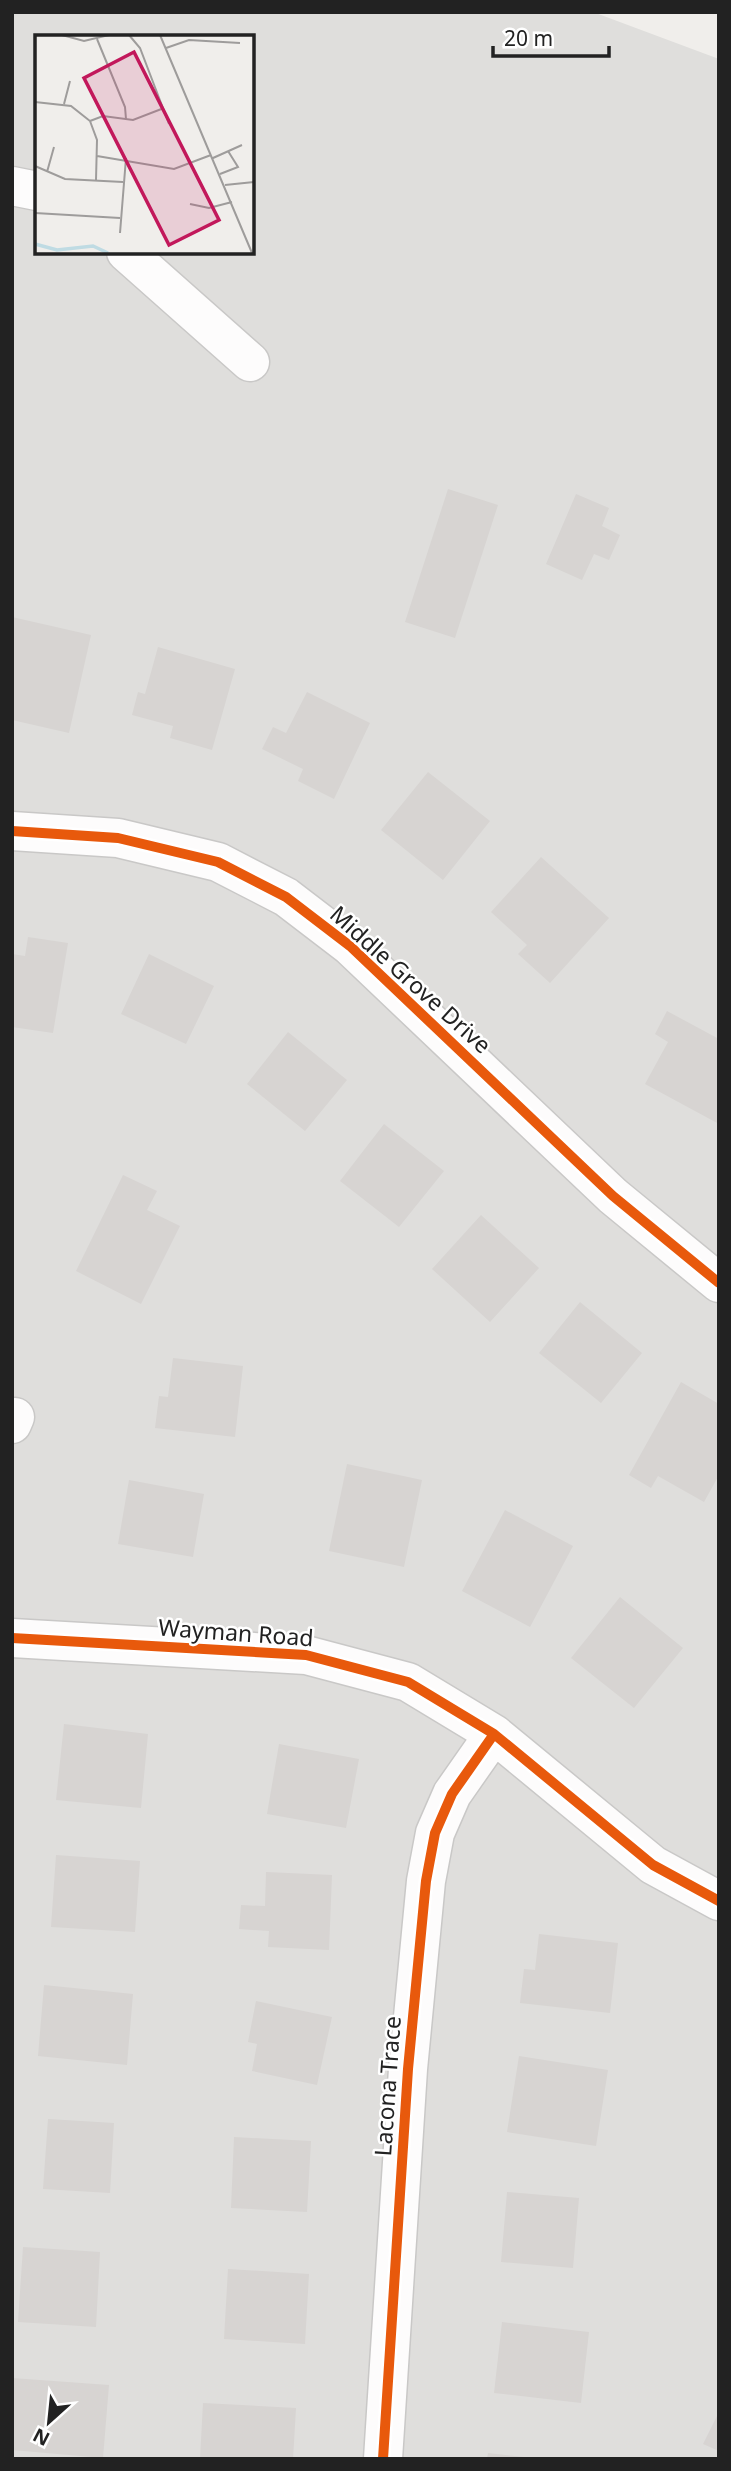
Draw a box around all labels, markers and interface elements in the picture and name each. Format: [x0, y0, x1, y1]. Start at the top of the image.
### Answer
scale bar [493, 14, 608, 58]
text: 20 m [504, 24, 553, 52]
inset map [35, 35, 254, 254]
street label: Middle Grove Drive [323, 898, 499, 1060]
street label: Wayman Road [157, 1611, 315, 1653]
street label: Lacona Trace [366, 2015, 408, 2157]
north arrow [14, 2387, 84, 2457]
text: N [28, 2422, 54, 2452]

